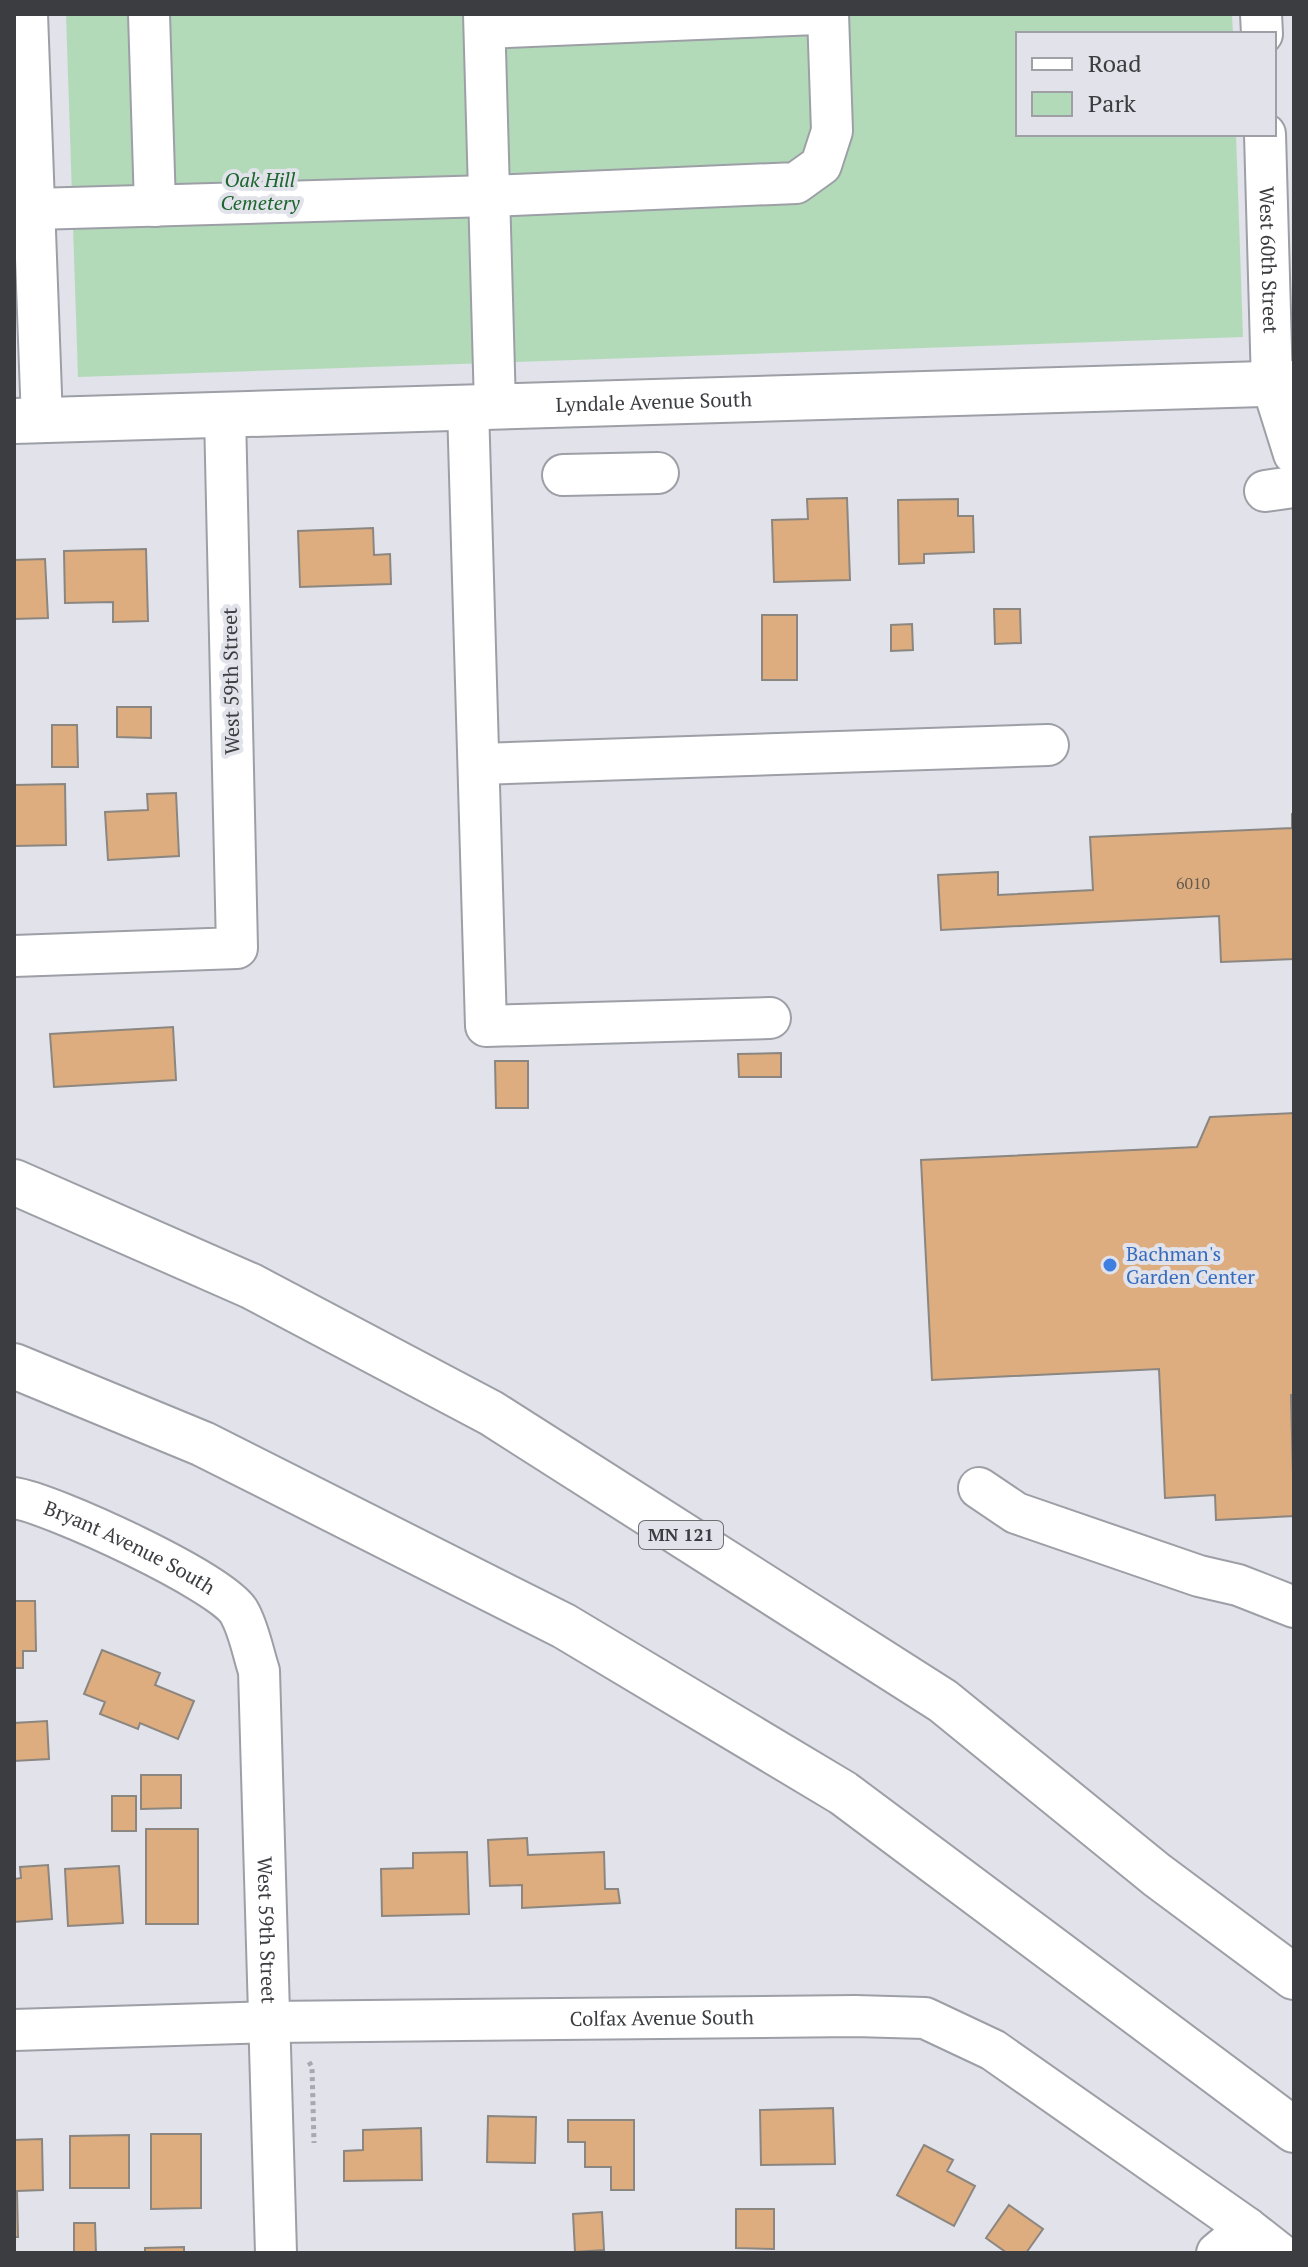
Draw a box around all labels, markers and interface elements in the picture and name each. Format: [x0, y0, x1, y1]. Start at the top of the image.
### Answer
legend [1016, 32, 1276, 136]
text: Road [1088, 47, 1142, 79]
text: Park [1088, 87, 1137, 119]
park label: Oak Hill Cemetery [220, 166, 300, 216]
street label: West 60th Street [1253, 186, 1285, 334]
street label: Lyndale Avenue South [555, 385, 753, 418]
street label: West 59th Street [216, 607, 245, 755]
house number: 6010 [1176, 872, 1210, 894]
place label: Bachman's Garden Center [1126, 1240, 1255, 1290]
marker: Bachman's Garden Center [1101, 1256, 1119, 1274]
street label: Bryant Avenue South [40, 1494, 221, 1600]
road number: MN 121 [639, 1521, 723, 1549]
street label: West 59th Street [251, 1856, 283, 2005]
street label: Colfax Avenue South [570, 2003, 754, 2032]

